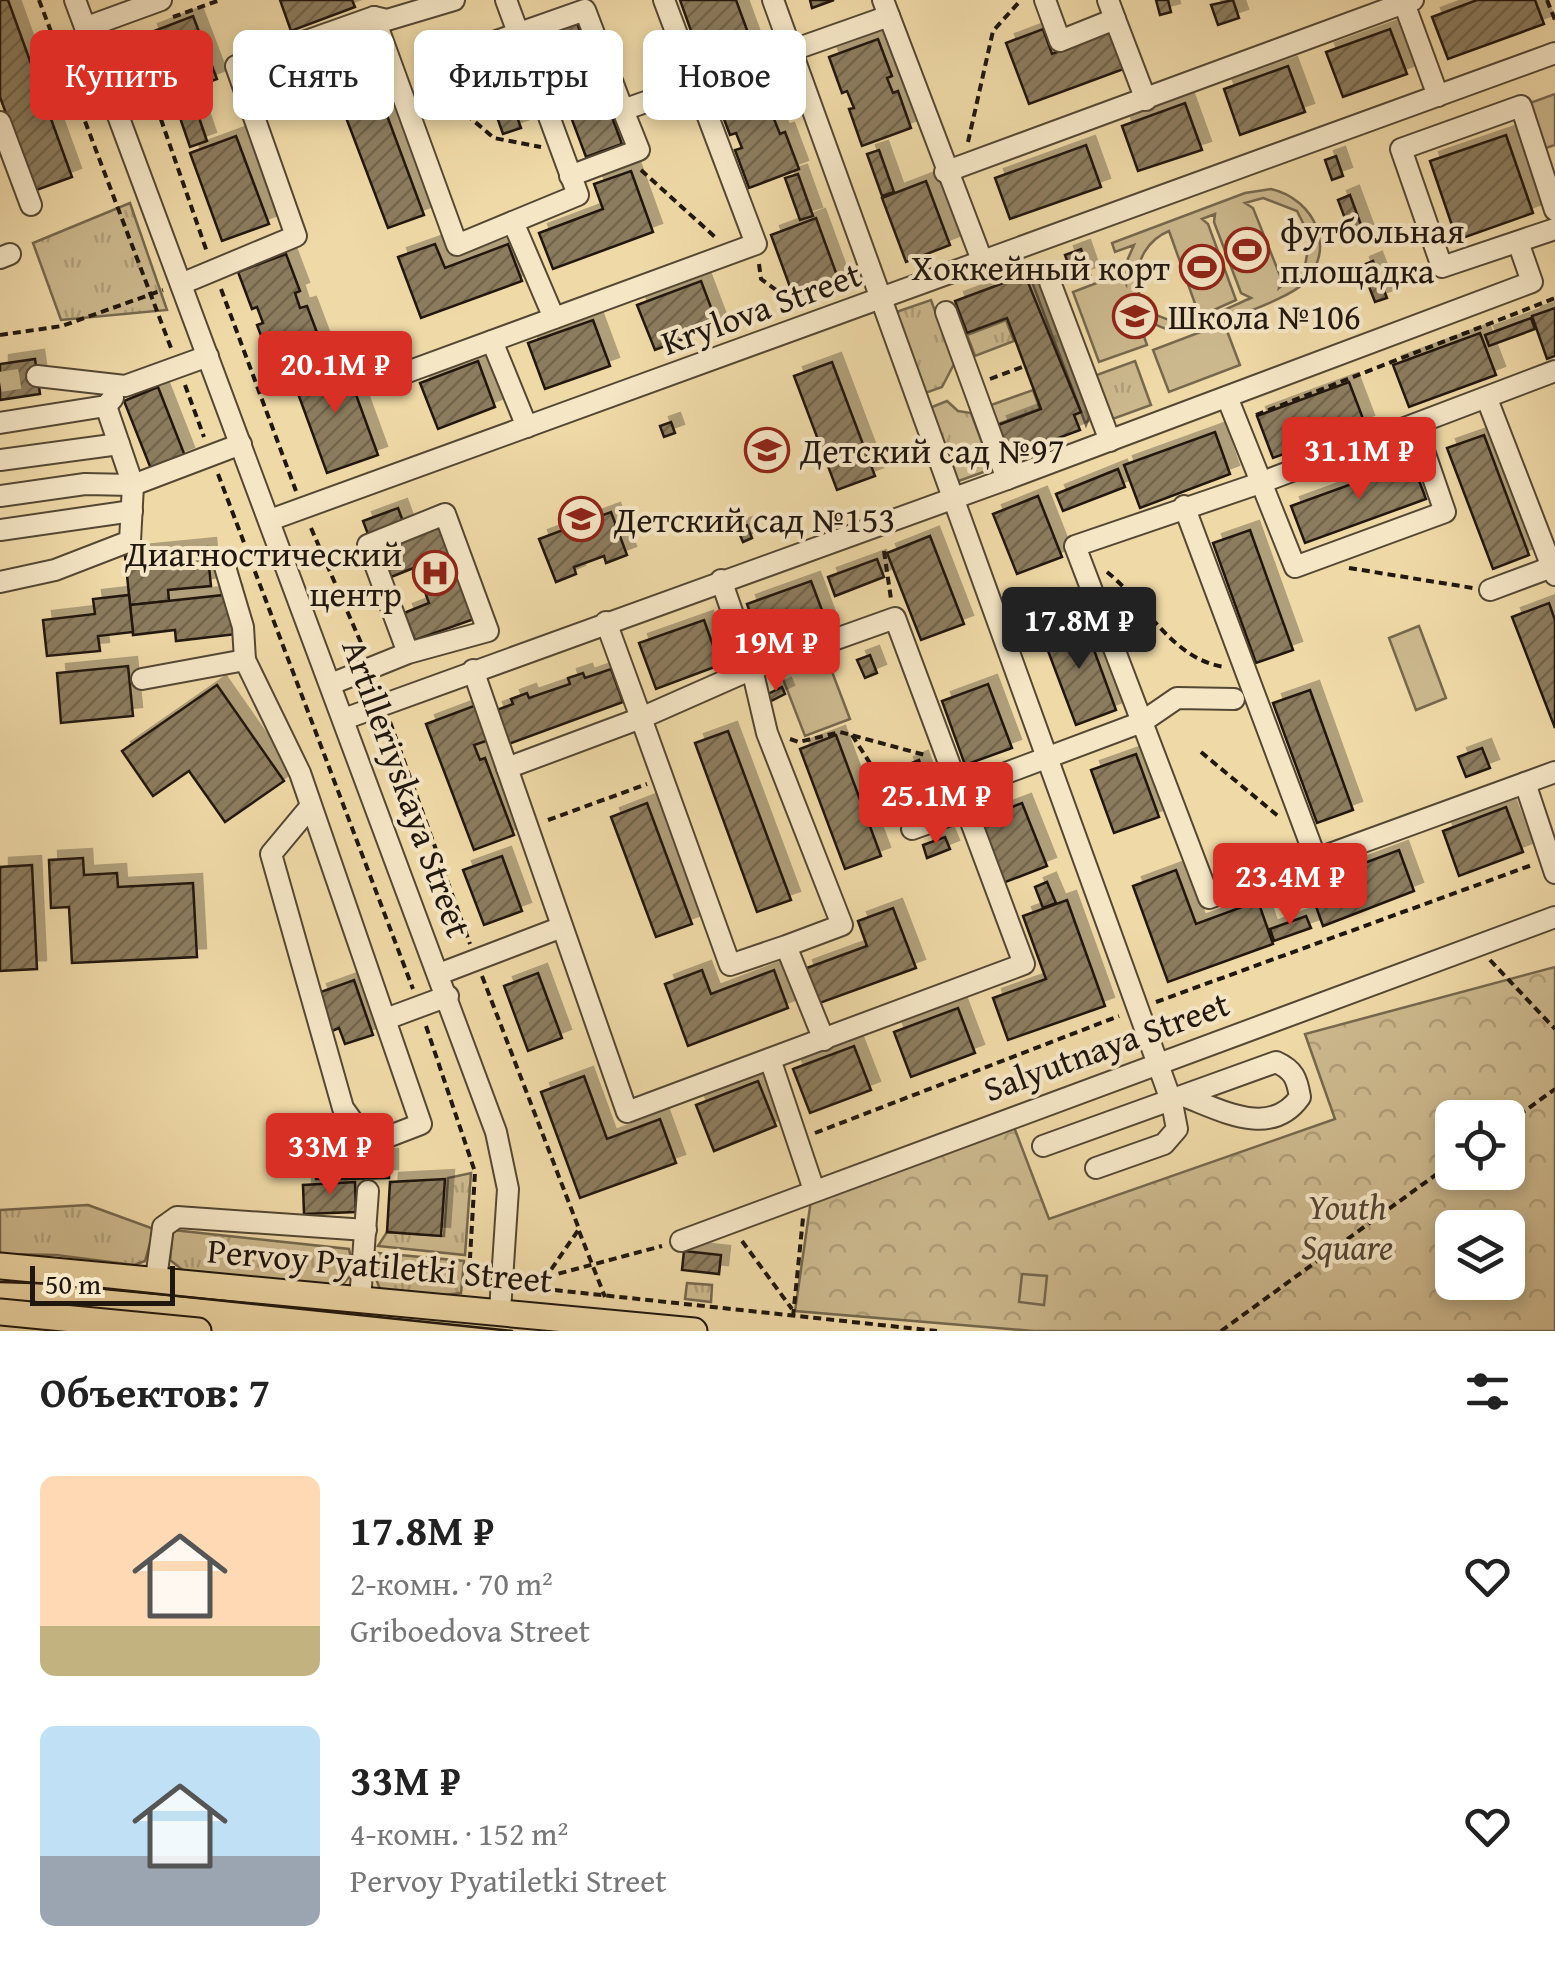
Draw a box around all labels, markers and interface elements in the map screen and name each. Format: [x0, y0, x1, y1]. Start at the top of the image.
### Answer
chip: Купить [30, 30, 213, 120]
chip: Снять [233, 30, 394, 120]
chip: Фильтры [414, 30, 623, 120]
chip: Новое [643, 30, 806, 120]
place label: футбольная площадка [1280, 205, 1464, 296]
sports icon: футбольная площадка [1224, 227, 1270, 273]
place label: Хоккейный корт [911, 242, 1170, 293]
sports icon: Хоккейный корт [1179, 244, 1225, 290]
street label: Krylova Street [654, 248, 868, 368]
place label: Школа №106 [1168, 291, 1361, 342]
school or university icon: Школа №106 [1112, 293, 1158, 339]
pin: 20.1M ₽ [243, 331, 427, 416]
text: 20.1M ₽ [280, 340, 390, 387]
pin: 31.1M ₽ [1267, 417, 1451, 502]
place label: Детский сад №97 [799, 425, 1065, 476]
text: 31.1M ₽ [1304, 426, 1414, 473]
school or university icon: Детский сад №97 [744, 427, 790, 473]
place label: Детский сад №153 [613, 494, 895, 545]
school or university icon: Детский сад №153 [558, 496, 604, 542]
place label: Диагностический центр [124, 528, 402, 619]
hospital icon: Диагностический центр [412, 550, 458, 596]
pin: 17.8M ₽ [987, 587, 1171, 672]
text: 17.8M ₽ [1024, 596, 1134, 643]
pin: 19M ₽ [706, 609, 846, 694]
text: 19M ₽ [734, 618, 818, 665]
street label: Artilleriyskaya Street [329, 632, 485, 944]
pin: 25.1M ₽ [844, 762, 1028, 847]
text: 25.1M ₽ [881, 771, 991, 818]
pin: 23.4M ₽ [1198, 843, 1382, 928]
text: 23.4M ₽ [1235, 852, 1345, 899]
street label: Salyutnaya Street [976, 978, 1236, 1114]
map controls [1435, 1100, 1525, 1300]
button: locate [1435, 1100, 1525, 1190]
pin: 33M ₽ [260, 1113, 400, 1198]
text: 33M ₽ [288, 1122, 372, 1169]
park label: Youth Square [1301, 1181, 1393, 1272]
button: layers [1435, 1210, 1525, 1300]
street label: Pervoy Pyatiletki Street [205, 1225, 555, 1305]
scale bar [30, 1261, 175, 1306]
text: 50 m [45, 1263, 101, 1304]
text: Объектов: 7 [40, 1361, 270, 1422]
icon: filters [1460, 1364, 1515, 1419]
text: 17.8M ₽ [350, 1499, 494, 1560]
icon: home [120, 1516, 240, 1636]
icon: heart [1460, 1549, 1515, 1604]
text: 2-комн. · 70 m² [350, 1560, 553, 1607]
text: Griboedova Street [350, 1607, 590, 1654]
text: 33M ₽ [350, 1749, 461, 1810]
icon: home [120, 1766, 240, 1886]
icon: heart [1460, 1799, 1515, 1854]
text: 4-комн. · 152 m² [350, 1810, 568, 1857]
text: Pervoy Pyatiletki Street [350, 1857, 667, 1904]

